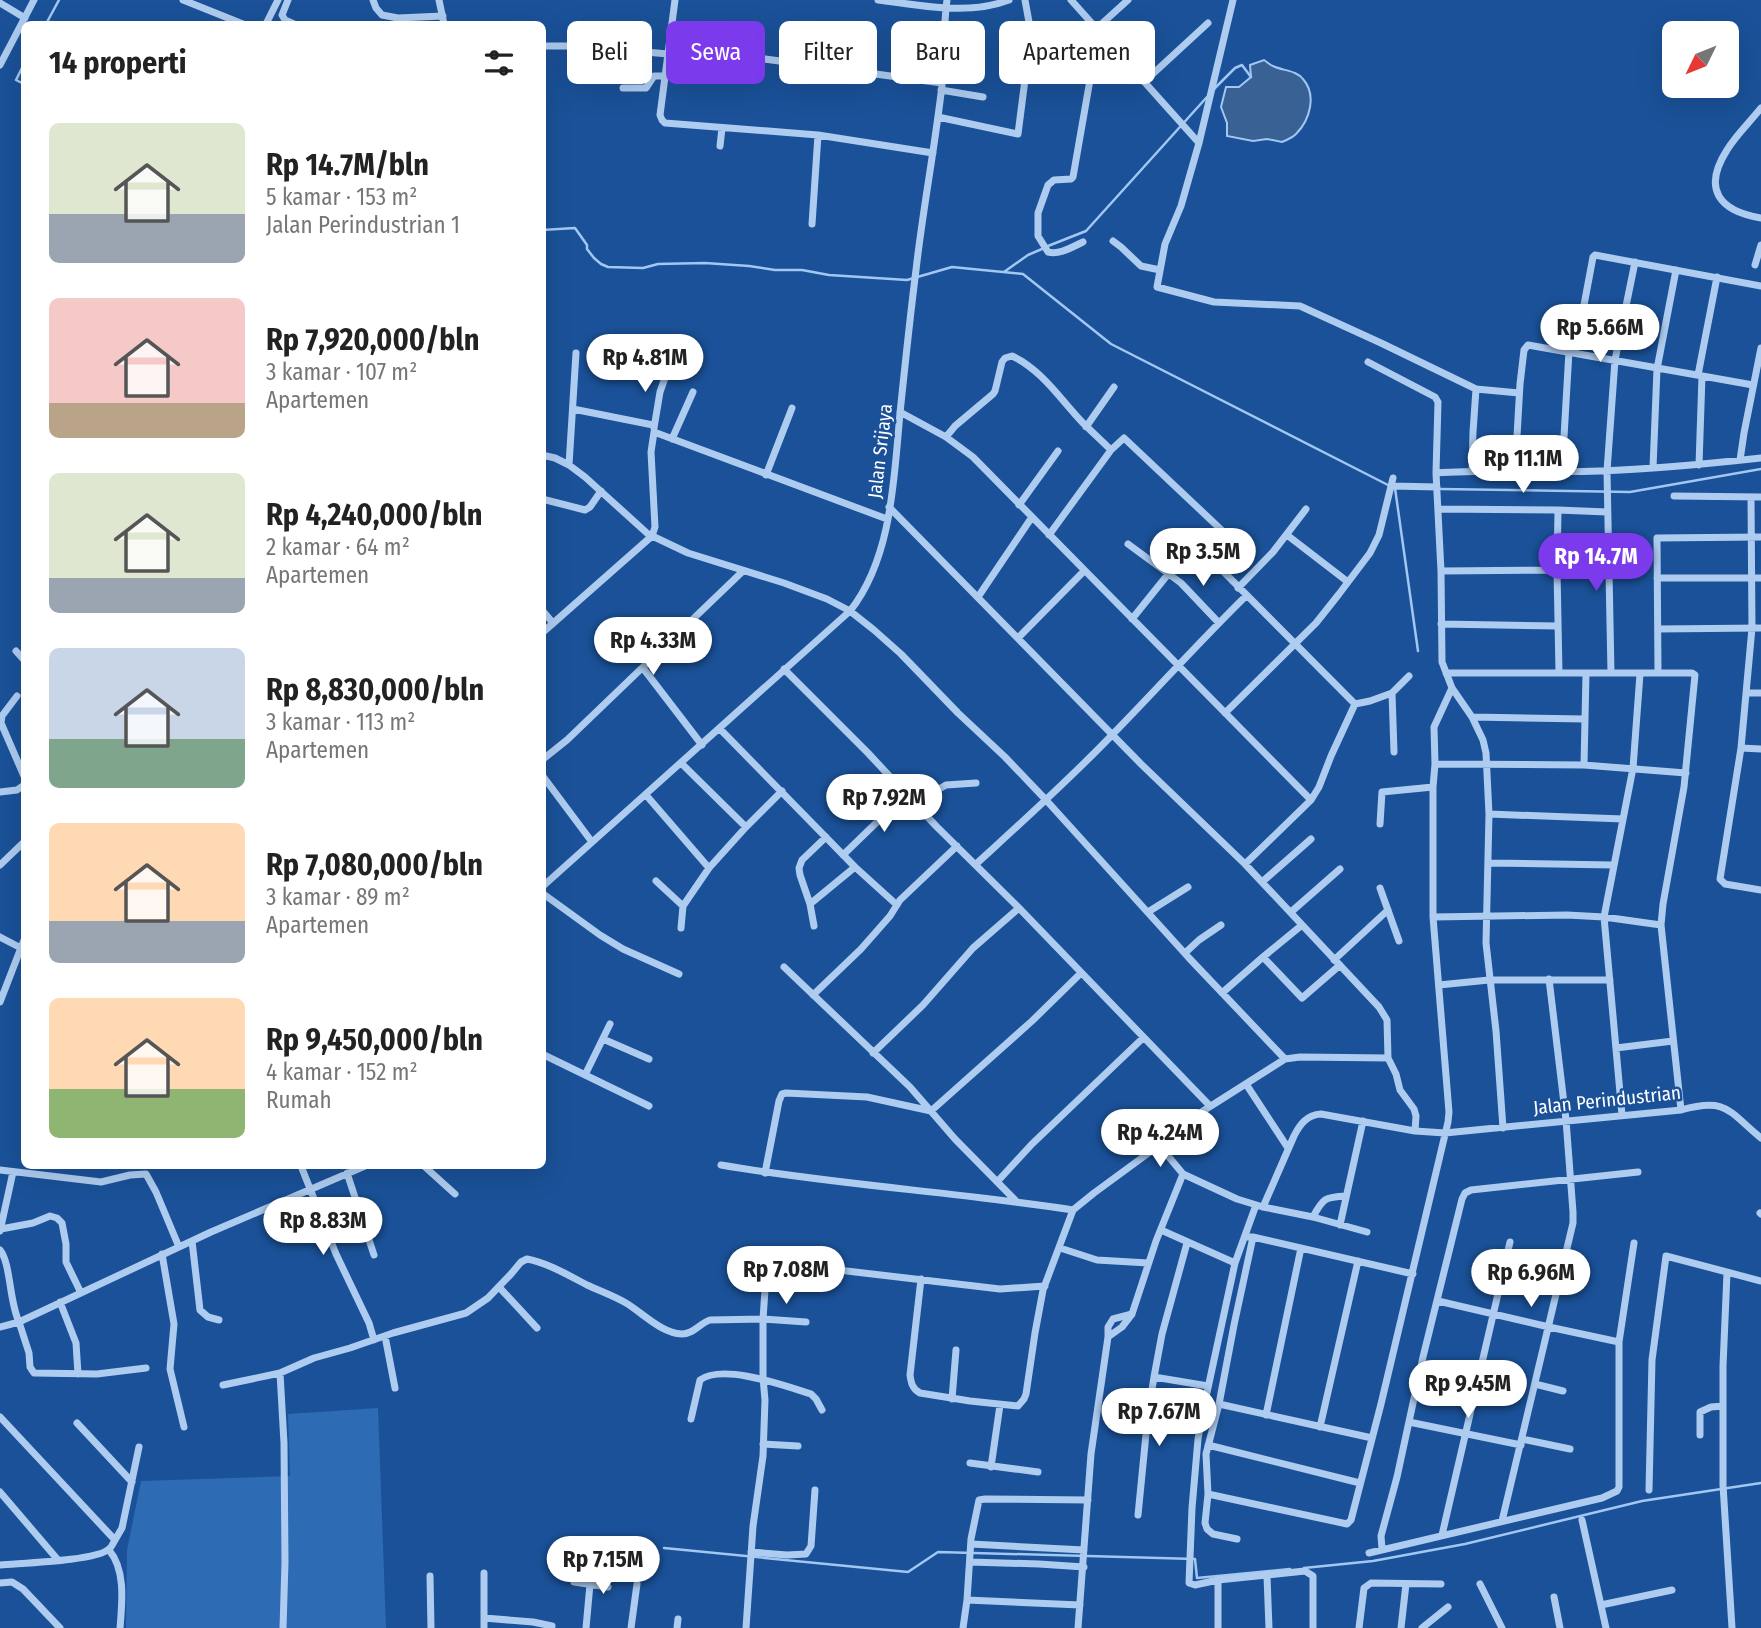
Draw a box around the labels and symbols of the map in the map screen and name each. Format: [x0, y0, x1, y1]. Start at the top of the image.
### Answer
north arrow [1662, 21, 1740, 98]
pin: Rp 5.66M [1528, 304, 1672, 364]
pin: Rp 4.81M [573, 334, 717, 394]
street label: Jalan Srijaya [863, 402, 897, 500]
pin: Rp 11.1M [1451, 435, 1595, 495]
pin: Rp 3.5M [1138, 528, 1268, 588]
pin: Rp 14.7M [1524, 534, 1668, 593]
pin: Rp 4.33M [581, 618, 725, 677]
pin: Rp 7.92M [812, 774, 956, 834]
street label: Jalan Perindustrian [1532, 1081, 1682, 1119]
pin: Rp 4.24M [1088, 1110, 1232, 1169]
pin: Rp 8.83M [251, 1198, 395, 1257]
pin: Rp 7.08M [714, 1246, 858, 1306]
pin: Rp 6.96M [1459, 1250, 1603, 1309]
pin: Rp 9.45M [1396, 1360, 1540, 1420]
pin: Rp 7.67M [1087, 1388, 1231, 1448]
pin: Rp 7.15M [531, 1536, 675, 1596]

